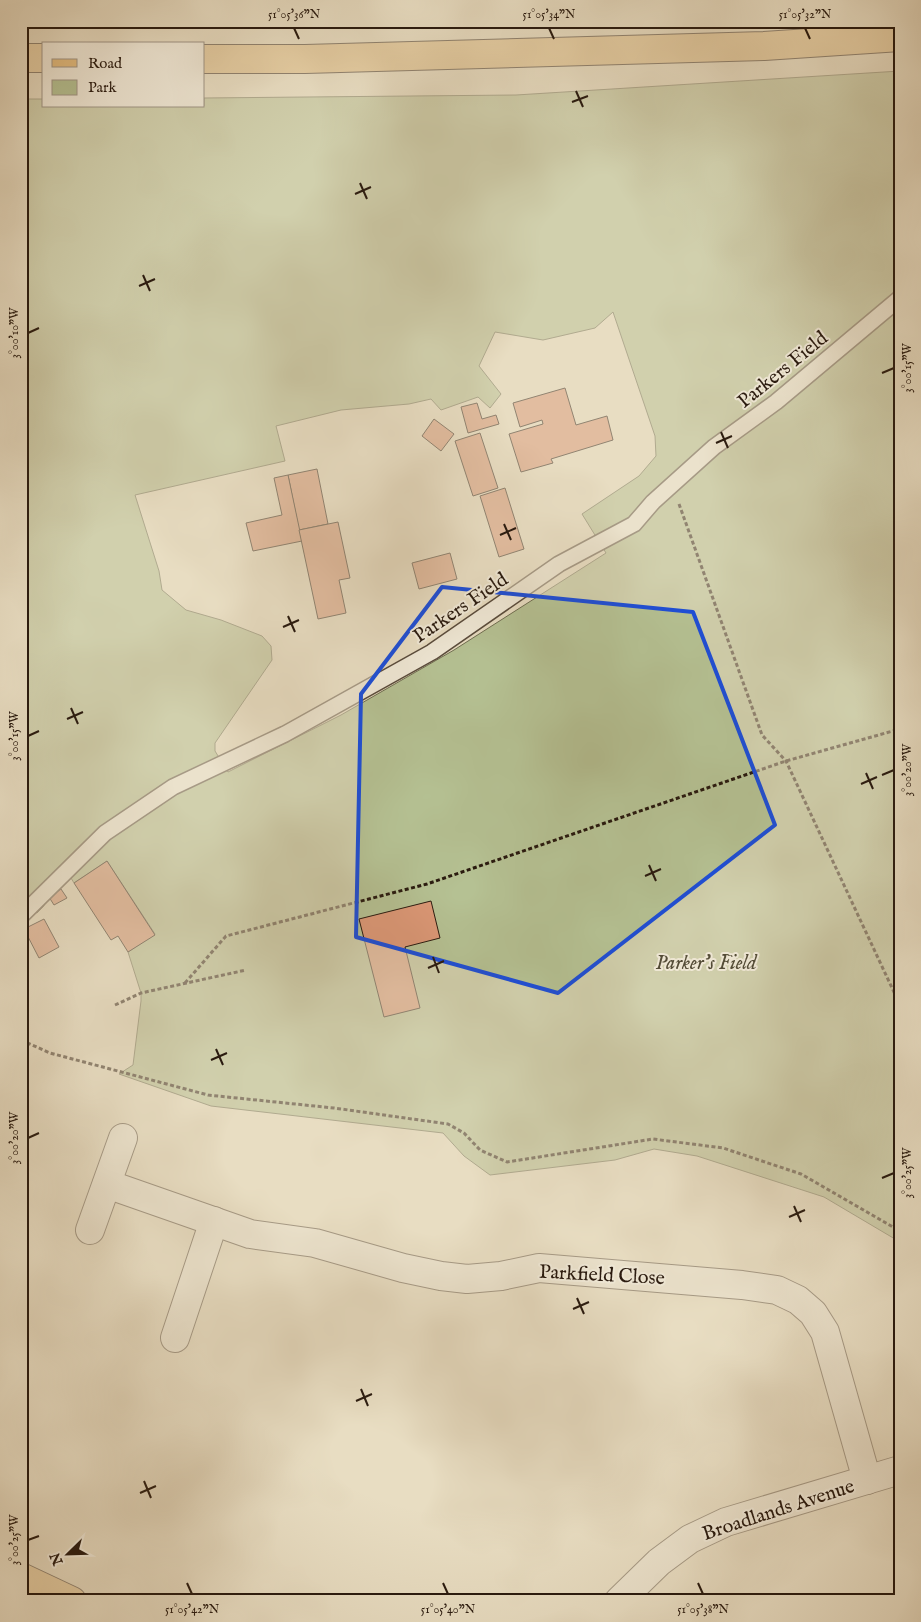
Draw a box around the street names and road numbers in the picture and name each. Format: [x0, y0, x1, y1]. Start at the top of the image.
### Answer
street label: Parkers Field [733, 326, 833, 414]
street label: Parkers Field [409, 567, 513, 649]
street label: Parkfield Close [538, 1260, 665, 1291]
street label: Broadlands Avenue [699, 1474, 858, 1547]

